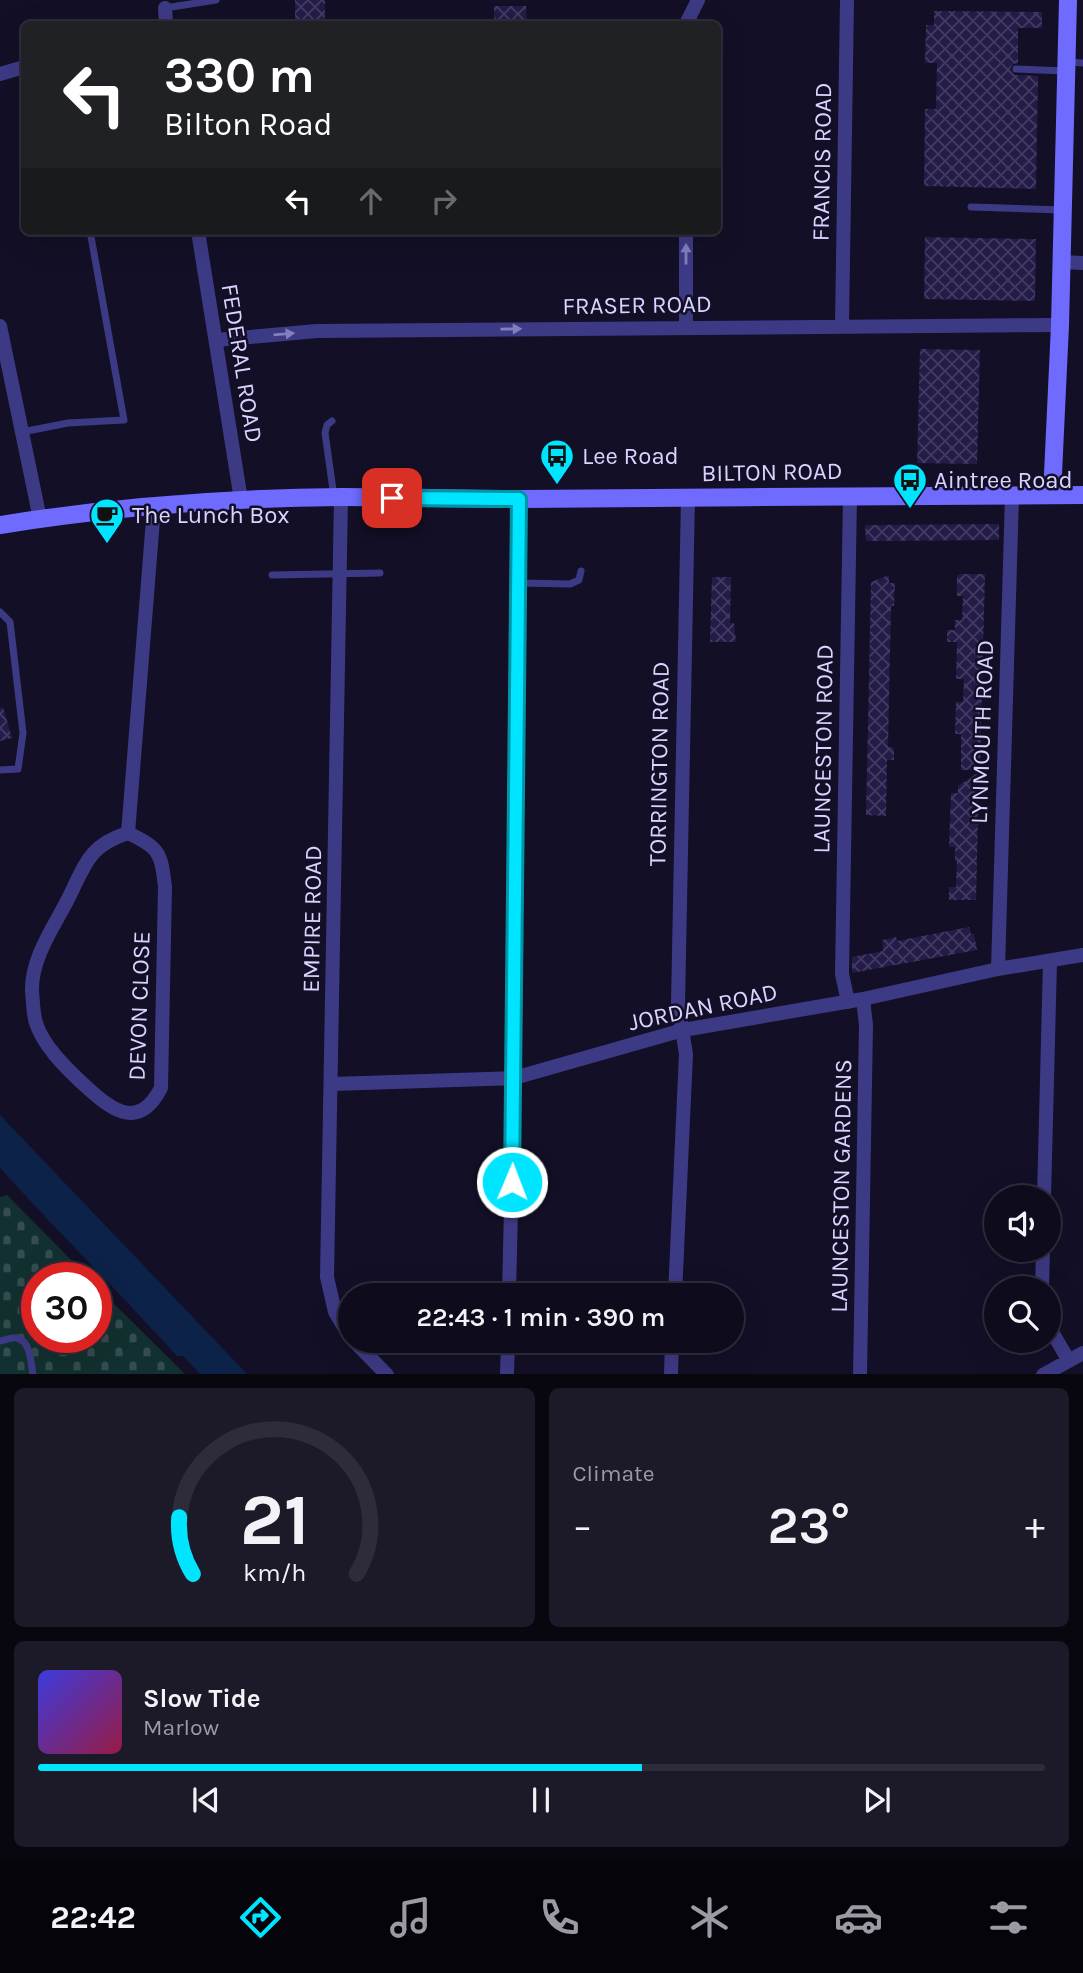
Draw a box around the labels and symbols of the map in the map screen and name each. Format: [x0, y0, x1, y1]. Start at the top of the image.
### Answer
street label: FRANCIS ROAD [807, 82, 837, 242]
one-way arrow [680, 243, 692, 265]
street label: FEDERAL ROAD [216, 281, 268, 445]
street label: FRASER ROAD [562, 290, 712, 320]
one-way arrow [500, 323, 522, 335]
one-way arrow [273, 328, 295, 339]
bus stop icon: Lee Road [538, 437, 576, 486]
place label: Lee Road [582, 442, 679, 470]
street label: BILTON ROAD [701, 457, 843, 487]
bus stop icon: Aintree Road [891, 461, 929, 510]
place label: Aintree Road [934, 466, 1073, 494]
pin [362, 468, 422, 528]
cafe icon: The Lunch Box [88, 496, 126, 545]
place label: The Lunch Box [132, 501, 290, 529]
street label: LYNMOUTH ROAD [965, 639, 999, 825]
street label: LAUNCESTON ROAD [807, 644, 839, 854]
street label: TORRINGTON ROAD [643, 661, 675, 867]
street label: EMPIRE ROAD [297, 845, 327, 993]
street label: DEVON CLOSE [122, 931, 156, 1081]
street label: JORDAN ROAD [626, 978, 780, 1036]
street label: LAUNCESTON GARDENS [825, 1059, 857, 1313]
position arrow [475, 1145, 549, 1219]
speed limit sign: 30 [21, 1262, 112, 1353]

